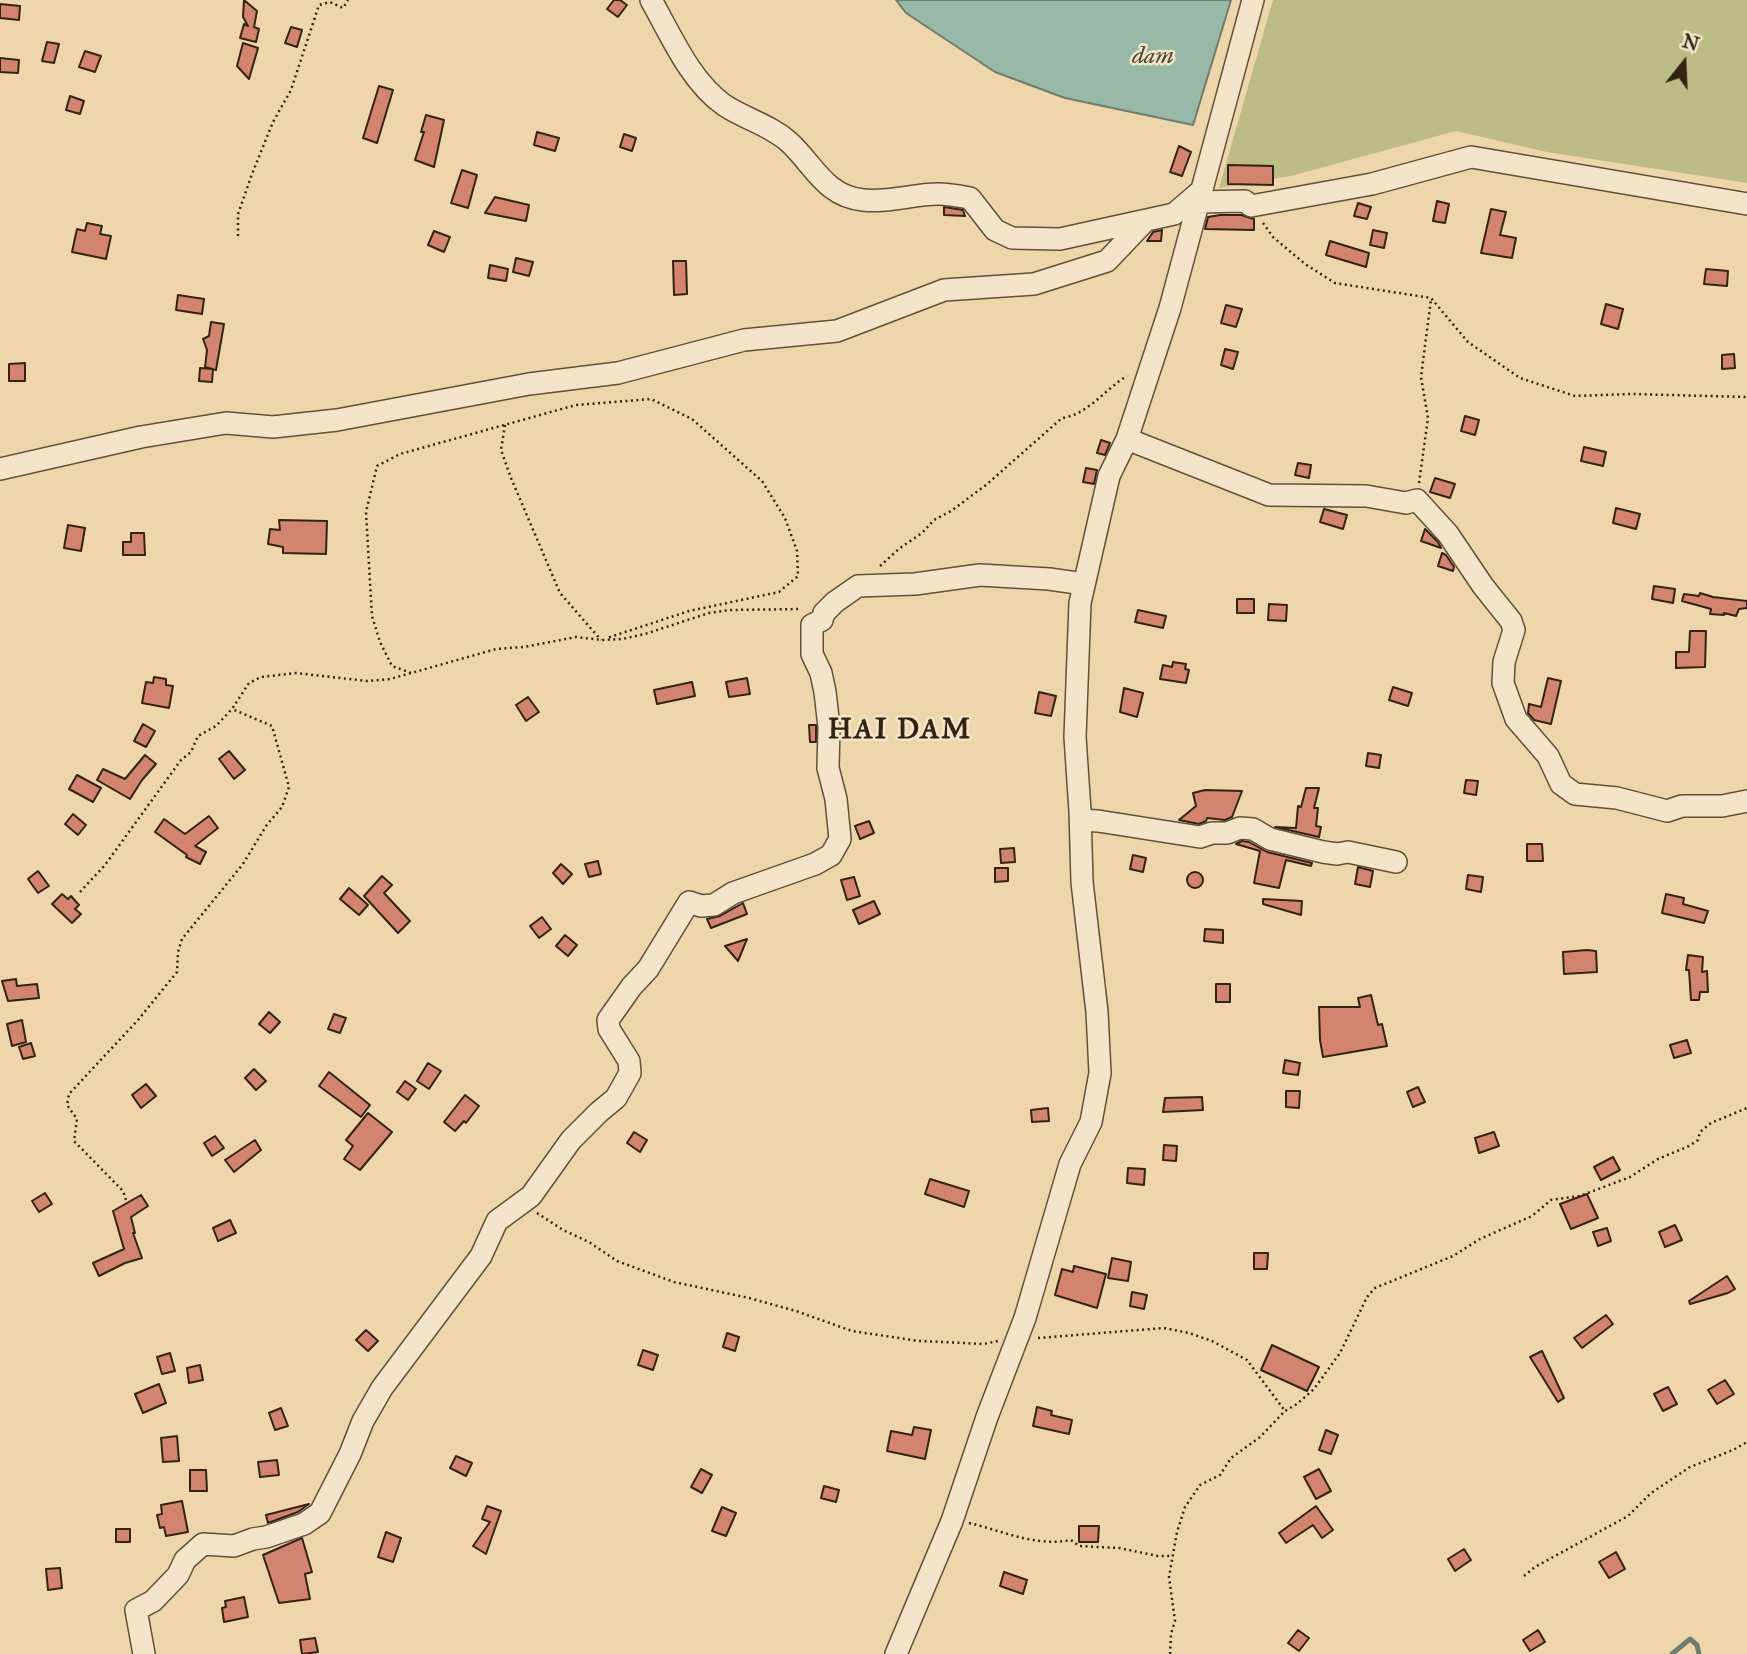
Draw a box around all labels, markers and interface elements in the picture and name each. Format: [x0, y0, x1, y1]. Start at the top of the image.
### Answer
north arrow [1649, 28, 1719, 98]
text: N [1679, 29, 1702, 56]
water label: dam [1132, 43, 1174, 71]
district label: HAI DAM [829, 714, 971, 748]

